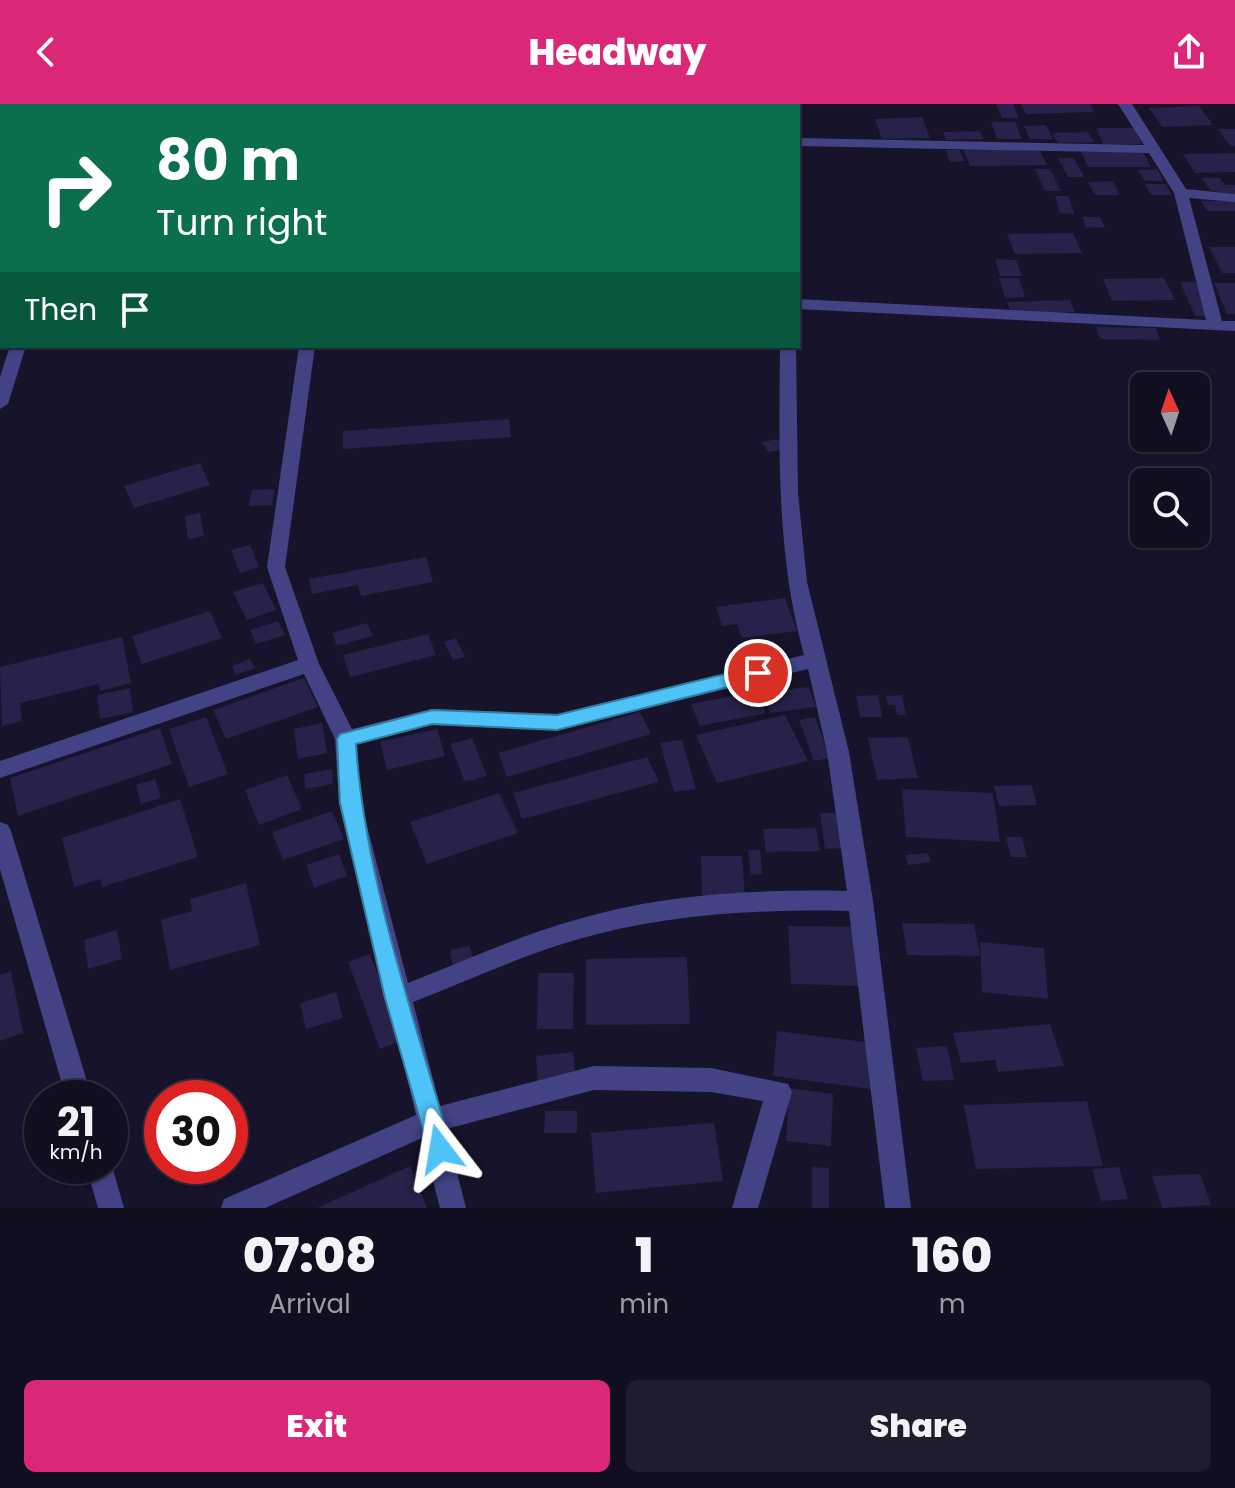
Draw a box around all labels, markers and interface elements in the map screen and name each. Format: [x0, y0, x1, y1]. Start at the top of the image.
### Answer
text: Headway [529, 27, 706, 78]
icon: back [24, 30, 68, 74]
icon: share [1167, 30, 1211, 74]
text: 80 m [156, 121, 300, 200]
icon: right [24, 136, 128, 240]
text: Turn right [156, 197, 327, 248]
text: Then [24, 288, 97, 331]
icon: arrive [113, 288, 157, 332]
north arrow [1130, 372, 1210, 452]
map controls [1130, 372, 1210, 548]
button: search [1130, 468, 1210, 548]
pin [724, 639, 792, 707]
icon: arrive [736, 651, 780, 695]
speed limit sign: 30 [144, 1080, 248, 1184]
text: 21 [57, 1094, 95, 1150]
position arrow [398, 1107, 482, 1191]
text: km/h [49, 1138, 103, 1166]
text: 07:08 [243, 1222, 377, 1289]
text: 1 [635, 1222, 653, 1289]
text: 160 [912, 1222, 992, 1289]
text: Arrival [269, 1286, 351, 1322]
text: min [619, 1286, 669, 1322]
text: m [939, 1286, 965, 1322]
button: Exit [24, 1380, 610, 1472]
button: Share [626, 1380, 1211, 1472]

